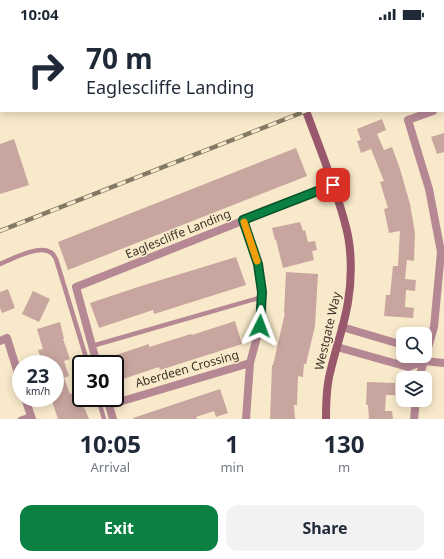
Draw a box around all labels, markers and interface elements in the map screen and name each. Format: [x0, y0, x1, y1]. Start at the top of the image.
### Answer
text: 10:04 [20, 4, 59, 24]
text: 70 m [86, 39, 153, 77]
icon: right [20, 44, 72, 96]
text: Eaglescliffe Landing [86, 75, 254, 99]
pin [316, 168, 350, 202]
icon: arrive [322, 174, 344, 196]
street label: Eaglescliffe Landing [123, 205, 233, 262]
street label: Westgate Way [310, 289, 345, 372]
position arrow [239, 305, 281, 347]
map controls [396, 327, 432, 407]
button: search [396, 327, 432, 363]
street label: Aberdeen Crossing [133, 346, 241, 391]
speed limit sign: 30 [72, 355, 124, 407]
text: 23 [27, 362, 49, 389]
button: layers [396, 371, 432, 407]
text: km/h [26, 384, 50, 398]
text: 10:05 [79, 427, 141, 460]
text: 1 [225, 427, 239, 460]
text: 130 [323, 427, 365, 460]
text: Arrival [90, 458, 130, 476]
text: min [220, 458, 244, 476]
text: m [338, 458, 350, 476]
button: Exit [20, 505, 218, 551]
button: Share [226, 505, 424, 551]

